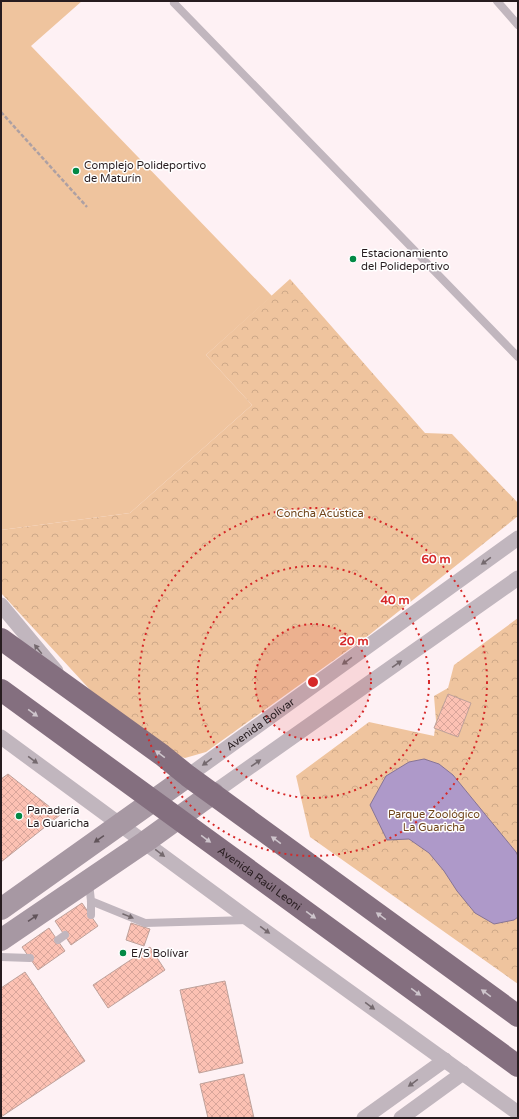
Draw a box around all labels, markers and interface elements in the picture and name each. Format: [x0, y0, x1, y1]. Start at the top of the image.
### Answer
place label: Complejo Polideportivo de Maturín [84, 159, 207, 185]
marker: Complejo Polideportivo de Maturín [71, 166, 81, 176]
place label: Estacionamiento del Polideportivo [361, 247, 450, 273]
marker: Estacionamiento del Polideportivo [348, 254, 358, 264]
park label: Concha Acústica [276, 507, 364, 520]
text: 60 m [421, 552, 451, 566]
one-way arrow [481, 557, 492, 565]
text: 40 m [380, 593, 410, 607]
text: 20 m [339, 634, 369, 648]
one-way arrow [33, 644, 42, 655]
one-way arrow [341, 657, 352, 665]
one-way arrow [391, 660, 402, 668]
centre of rings [306, 675, 320, 689]
street label: Avenida Bolívar [224, 695, 298, 753]
one-way arrow [27, 709, 38, 717]
one-way arrow [155, 750, 166, 758]
one-way arrow [27, 756, 38, 764]
one-way arrow [202, 758, 213, 766]
one-way arrow [251, 759, 261, 767]
place label: Panadería La Guaricha [27, 804, 89, 830]
park label: Parque Zoológico La Guaricha [388, 808, 480, 834]
marker: Panadería La Guaricha [14, 811, 24, 821]
one-way arrow [94, 835, 105, 843]
one-way arrow [200, 835, 211, 843]
one-way arrow [271, 835, 282, 844]
street label: Avenida Raúl Leoni [215, 844, 304, 913]
one-way arrow [155, 849, 166, 857]
one-way arrow [305, 911, 316, 920]
one-way arrow [376, 912, 387, 920]
one-way arrow [28, 914, 38, 922]
one-way arrow [122, 914, 134, 920]
one-way arrow [259, 926, 270, 934]
place label: E/S Bolívar [131, 947, 189, 960]
marker: E/S Bolívar [118, 948, 128, 958]
one-way arrow [410, 988, 421, 996]
one-way arrow [481, 988, 492, 997]
one-way arrow [365, 1002, 375, 1010]
one-way arrow [408, 1079, 418, 1087]

